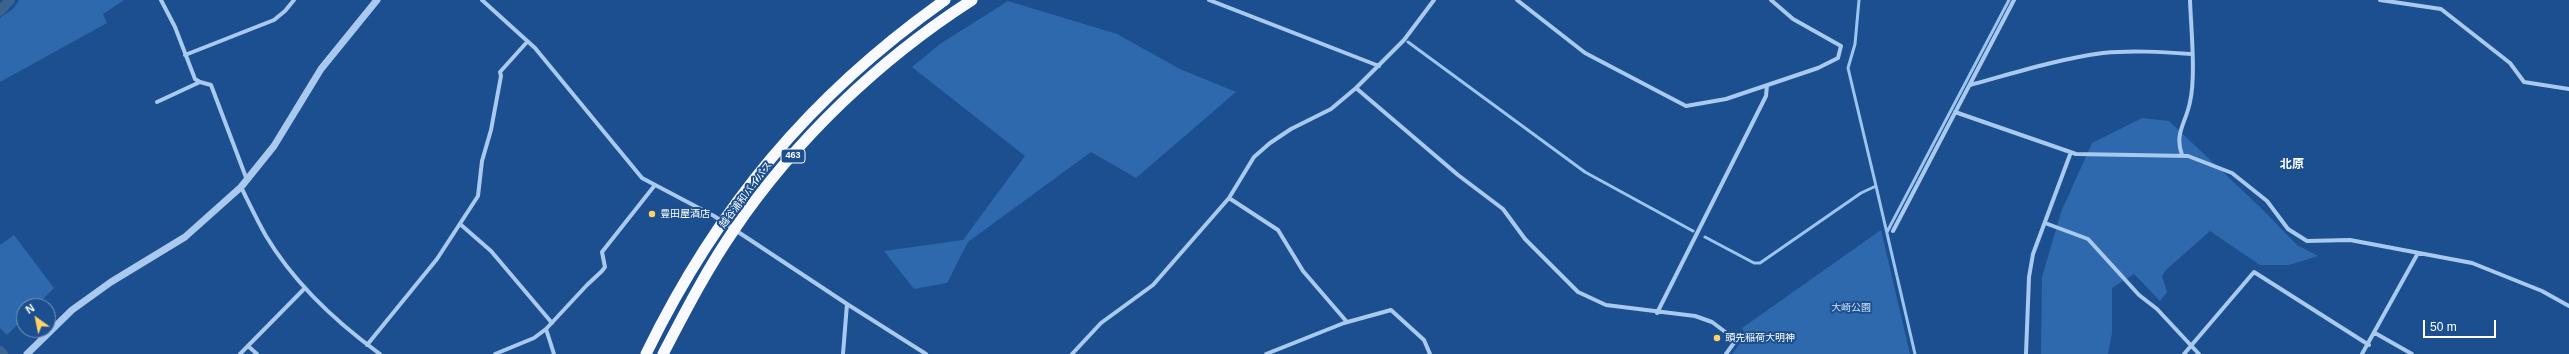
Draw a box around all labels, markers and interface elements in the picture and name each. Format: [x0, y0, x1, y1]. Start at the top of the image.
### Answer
road number: 463 [781, 149, 805, 163]
district label: 北原 [2280, 158, 2304, 172]
street label: 越谷浦和バイパス [717, 159, 775, 231]
place label: 豊田屋酒店 [660, 208, 710, 220]
marker: 豊田屋酒店 [647, 209, 657, 219]
north arrow [16, 298, 56, 338]
text: N [23, 302, 37, 316]
park label: 大崎公園 [1831, 302, 1871, 314]
scale bar [2425, 312, 2498, 338]
text: 50 m [2430, 320, 2457, 334]
place label: 頭先稲荷大明神 [1725, 332, 1795, 344]
marker: 頭先稲荷大明神 [1712, 333, 1722, 343]

